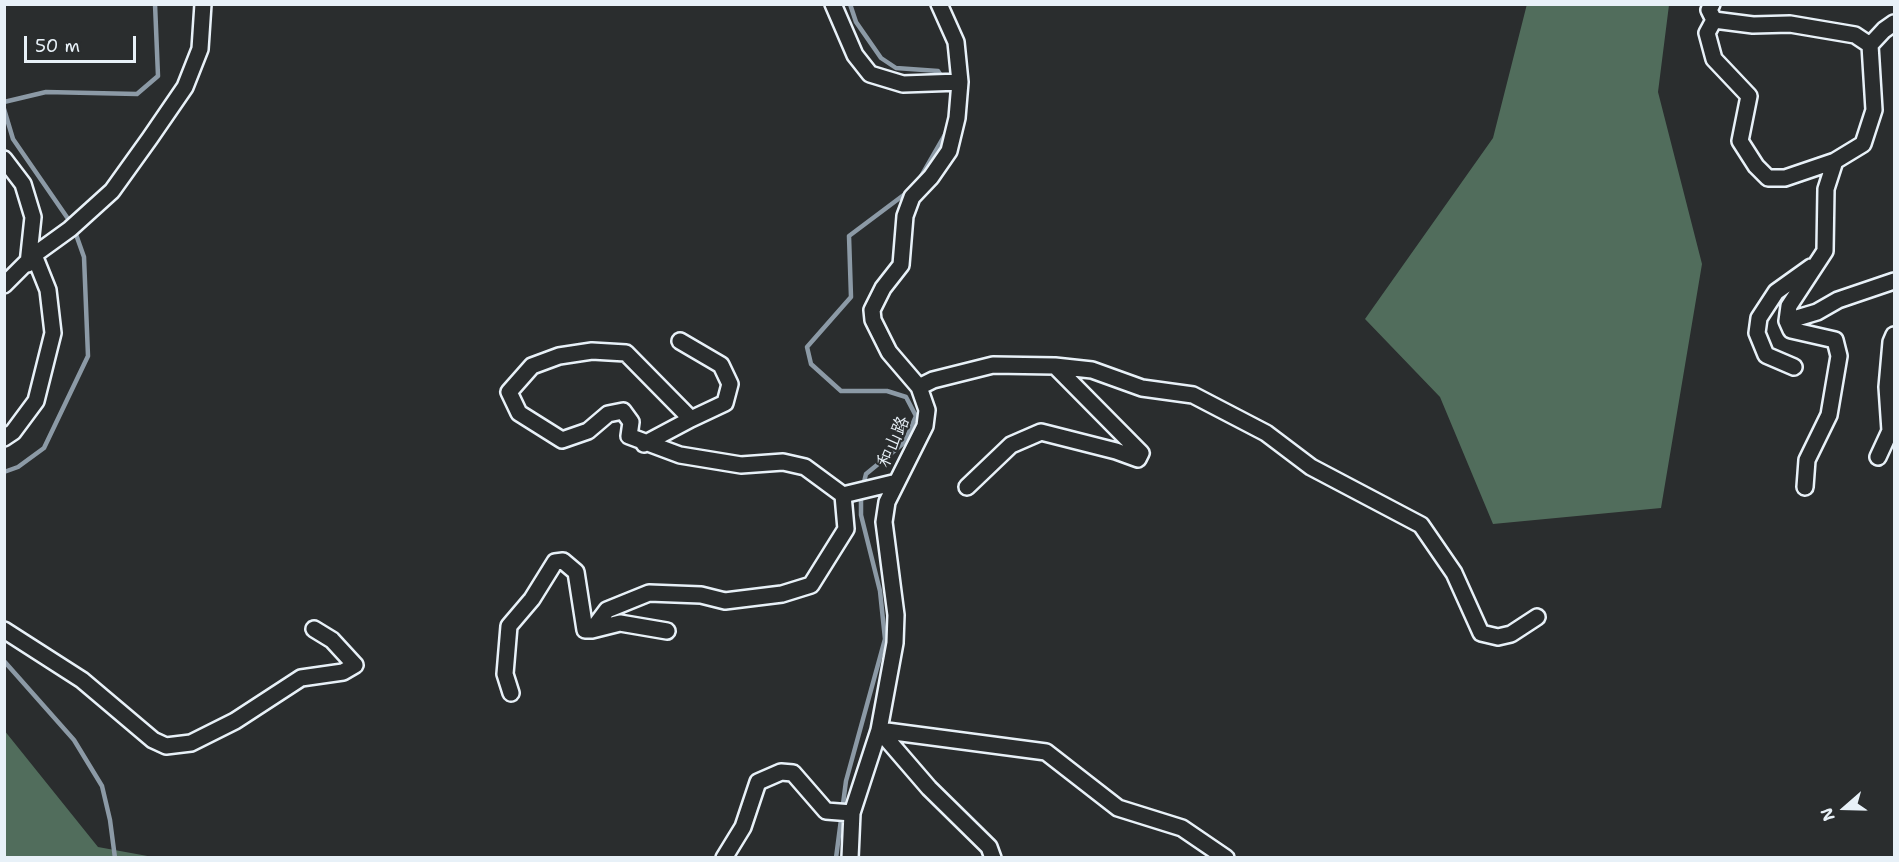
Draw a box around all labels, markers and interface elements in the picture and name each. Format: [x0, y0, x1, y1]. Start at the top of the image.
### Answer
scale bar [27, 24, 140, 62]
text: 50 m [35, 34, 80, 58]
street label: 和山路 [873, 413, 915, 471]
north arrow [1815, 778, 1875, 838]
text: N [1816, 805, 1840, 824]

